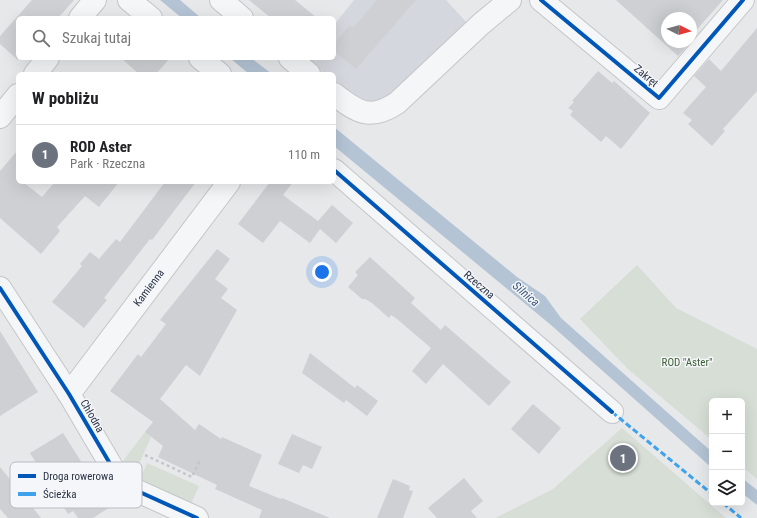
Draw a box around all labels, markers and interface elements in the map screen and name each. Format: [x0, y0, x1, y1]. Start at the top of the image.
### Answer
north arrow [661, 12, 697, 48]
search box [16, 16, 336, 60]
icon: search [30, 27, 52, 49]
text: Szukaj tutaj [62, 29, 131, 47]
street label: Zakręt [631, 62, 661, 90]
text: W pobliżu [32, 88, 99, 108]
text: ROD Aster [70, 138, 132, 156]
text: 1 [42, 147, 48, 162]
text: 110 m [288, 147, 320, 162]
text: Park · Rzeczna [70, 156, 145, 171]
your location [312, 262, 332, 282]
street label: Kamienna [131, 267, 167, 309]
street label: Rzeczna [461, 268, 497, 302]
water label: Silnica [510, 279, 542, 309]
park label: ROD "Aster" [662, 356, 712, 369]
street label: Chłodna [77, 397, 107, 435]
map controls [709, 398, 745, 506]
button: + [709, 398, 745, 434]
button: − [709, 434, 745, 470]
pin: 1 [610, 443, 636, 473]
legend [10, 462, 142, 508]
text: Droga rowerowa [43, 470, 114, 483]
button: layers [709, 470, 745, 506]
text: Ścieżka [43, 488, 77, 501]

